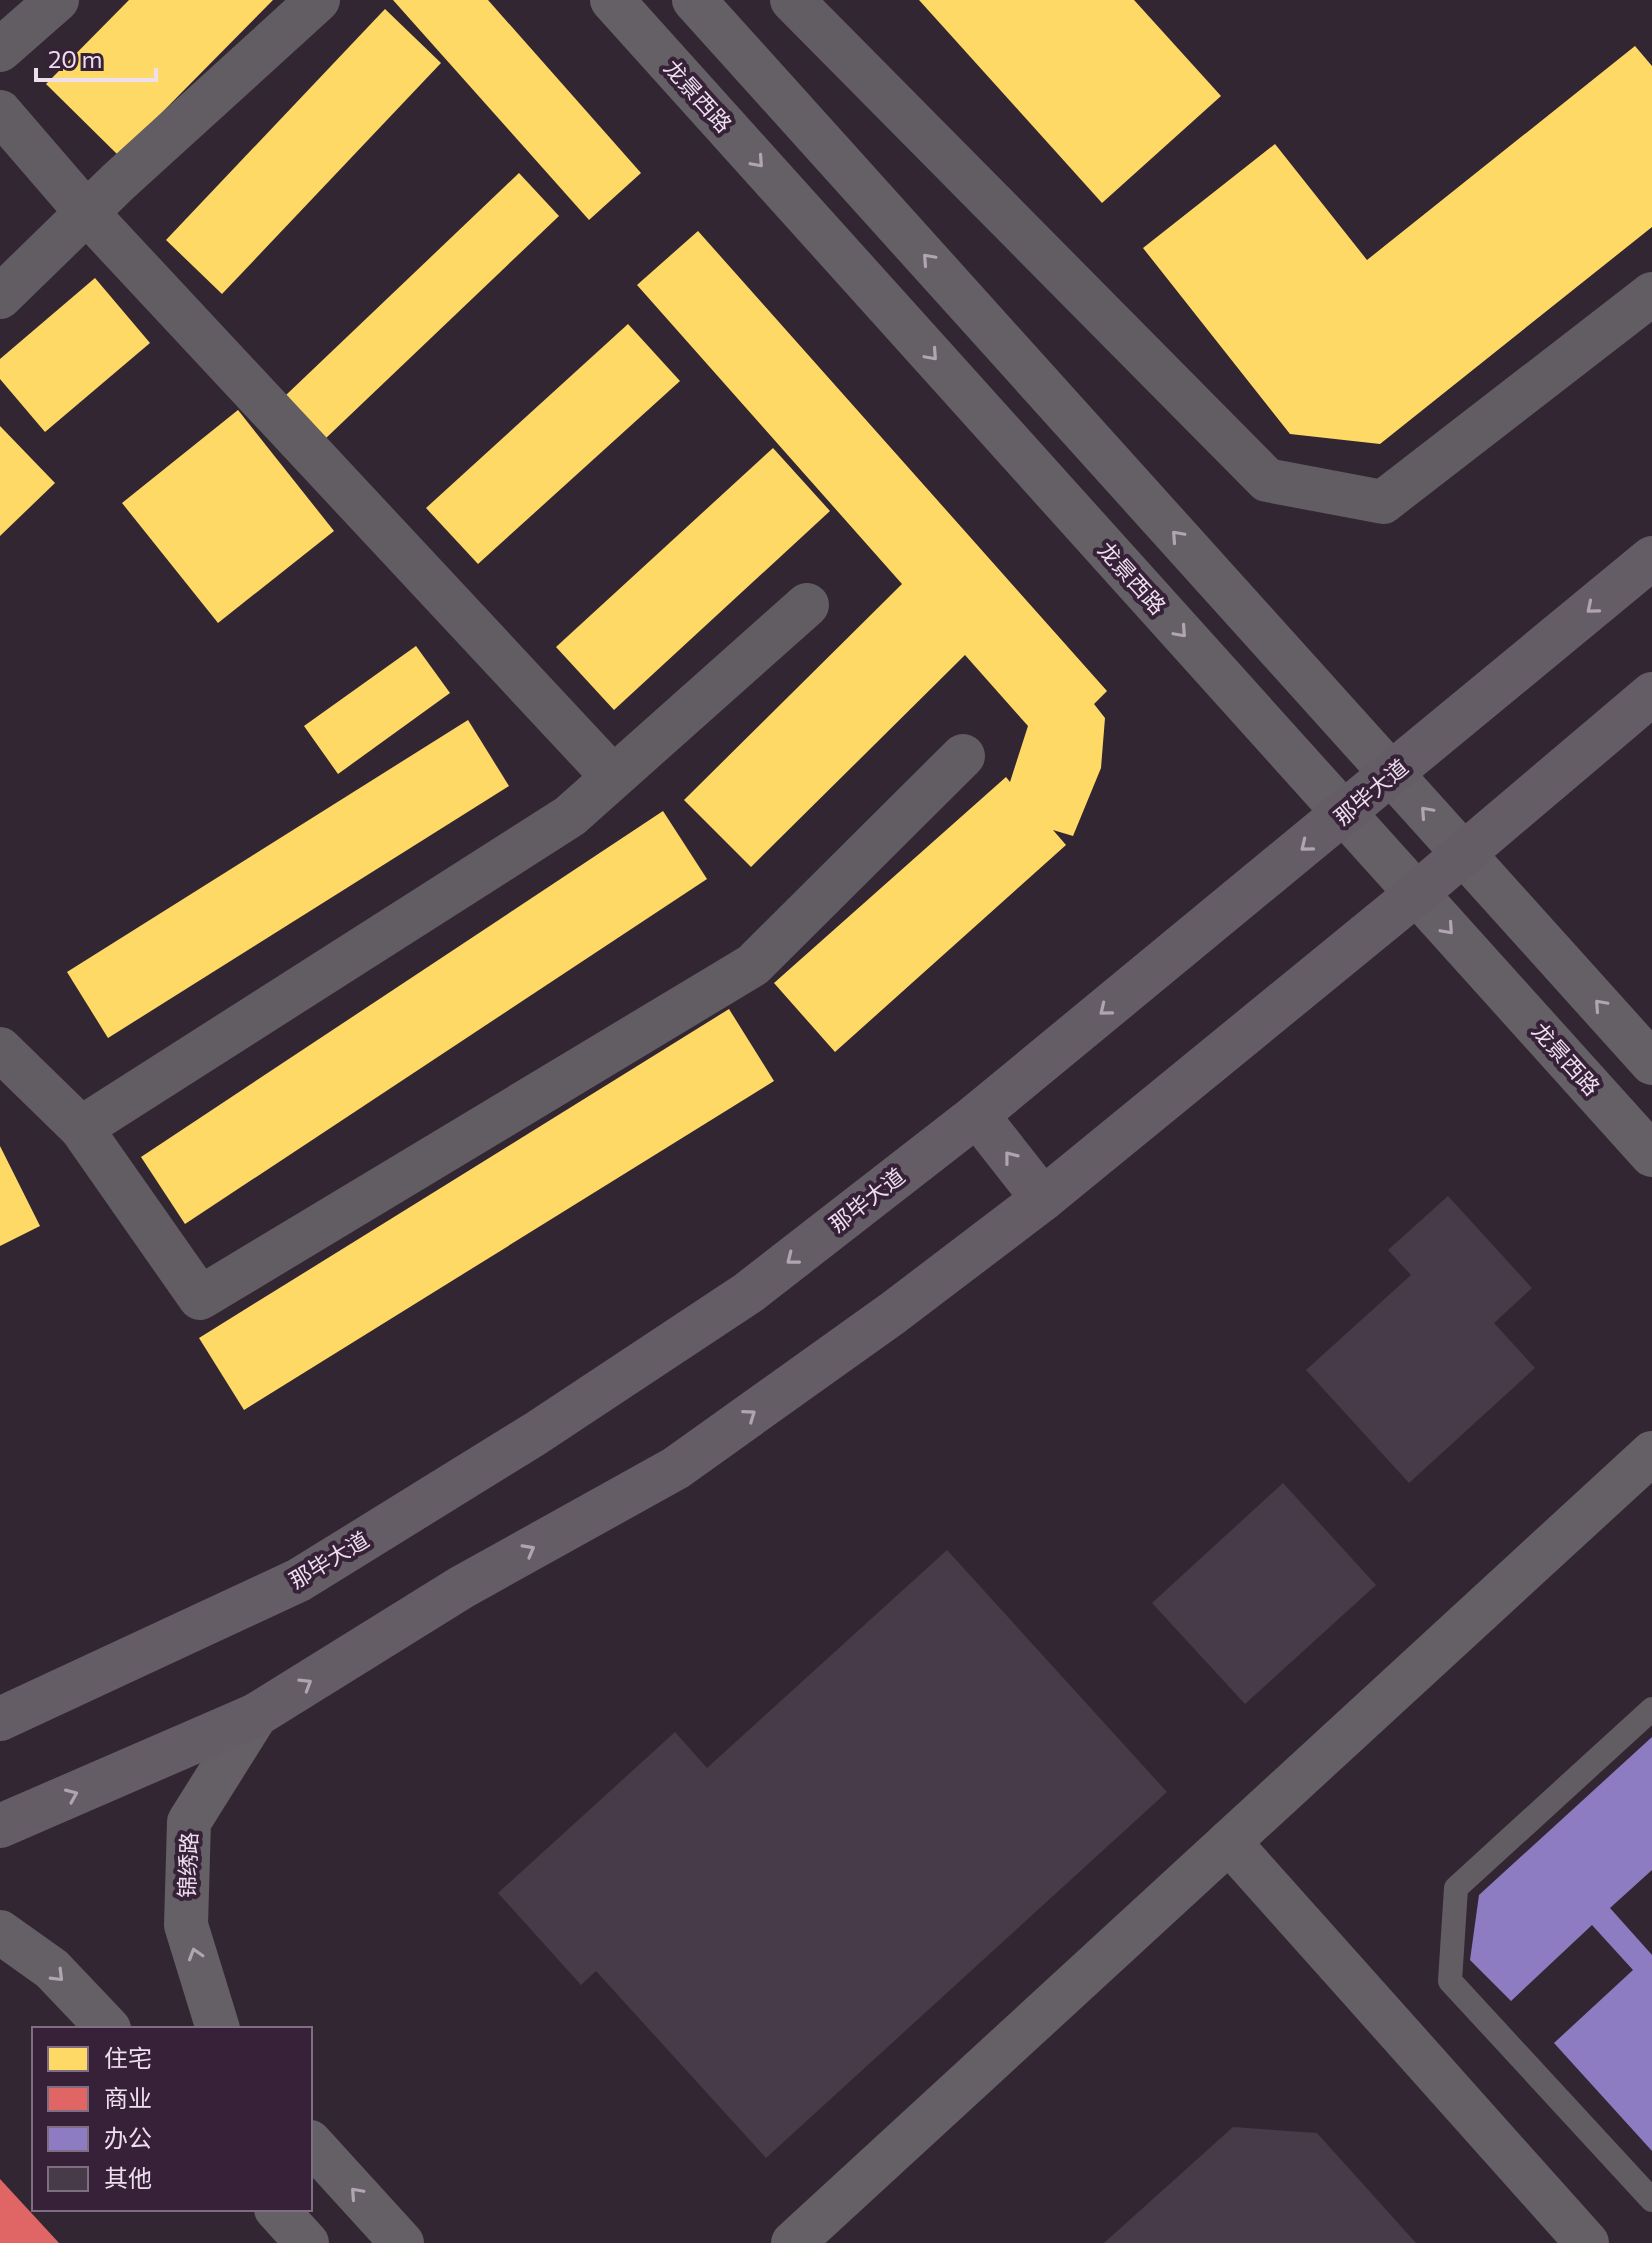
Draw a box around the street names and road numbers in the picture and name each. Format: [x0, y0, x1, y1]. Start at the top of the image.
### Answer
street label: 龙景西路 [659, 54, 738, 137]
street label: 龙景西路 [1093, 536, 1172, 619]
street label: 那毕大道 [1328, 753, 1413, 830]
street label: 龙景西路 [1527, 1017, 1606, 1100]
street label: 那毕大道 [824, 1162, 910, 1237]
street label: 那毕大道 [284, 1525, 373, 1594]
street label: 锦绣路 [173, 1832, 202, 1898]

